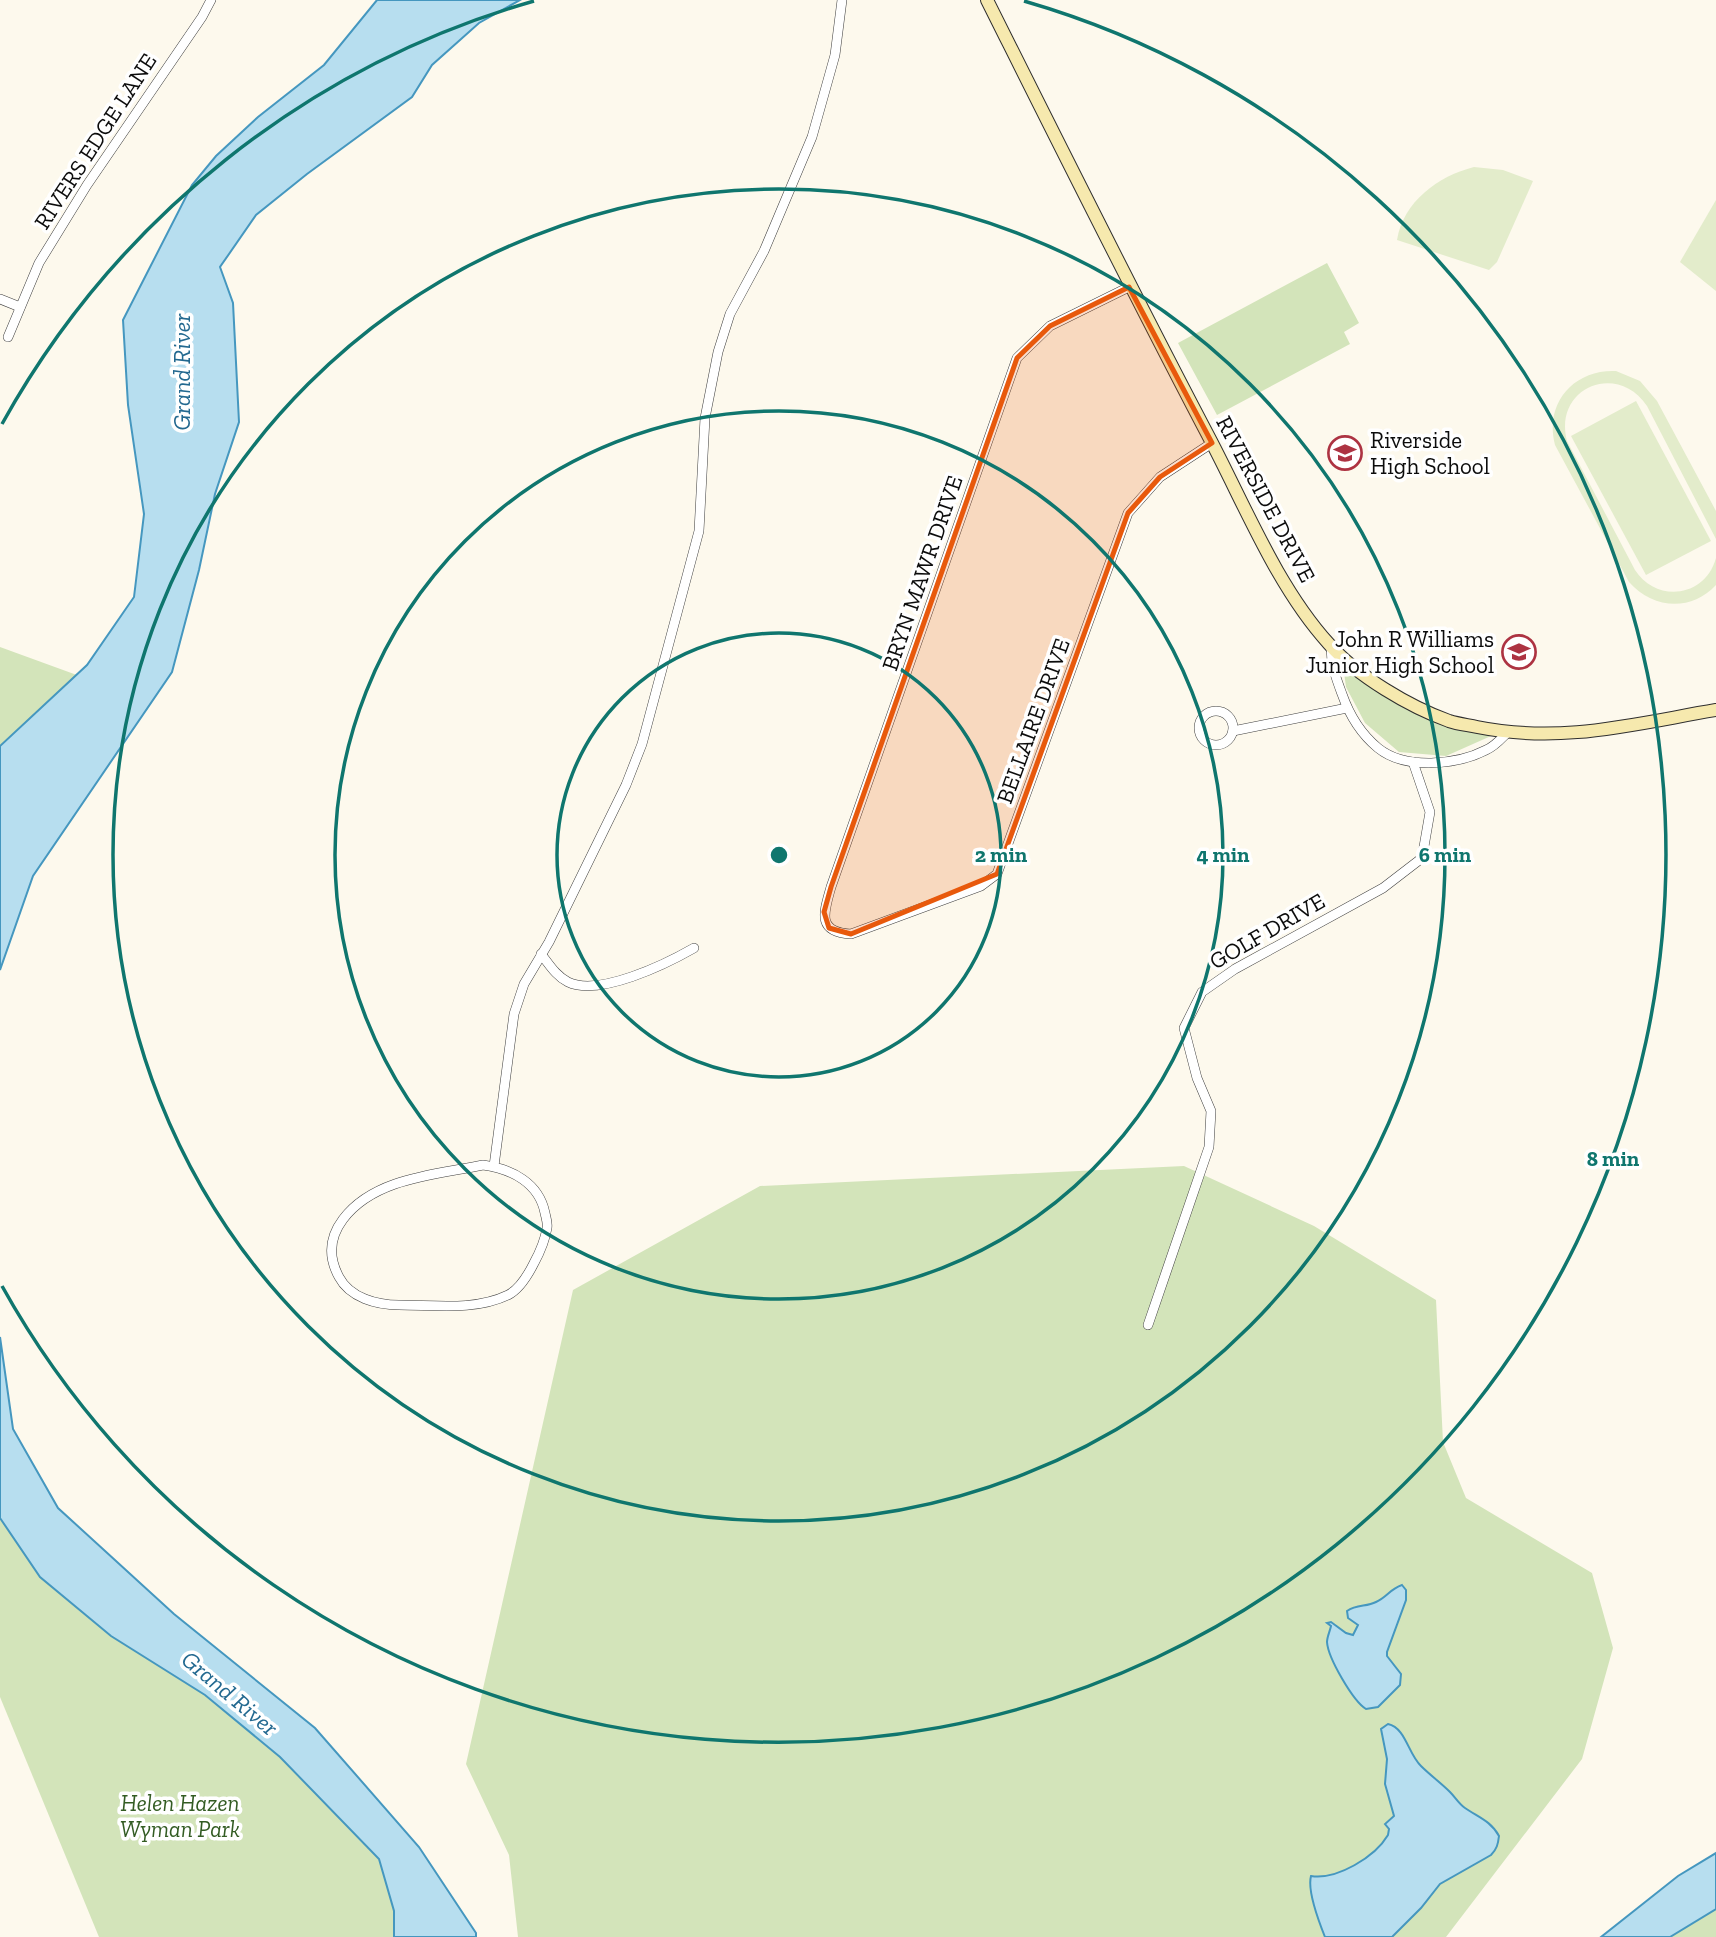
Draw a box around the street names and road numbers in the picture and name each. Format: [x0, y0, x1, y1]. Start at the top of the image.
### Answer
street label: RIVERS EDGE LANE [28, 48, 162, 234]
street label: RIVERSIDE DRIVE [1210, 411, 1322, 587]
street label: BRYN MAWR DRIVE [875, 472, 969, 674]
street label: BELLAIRE DRIVE [990, 635, 1076, 807]
street label: GOLF DRIVE [1204, 887, 1330, 975]

